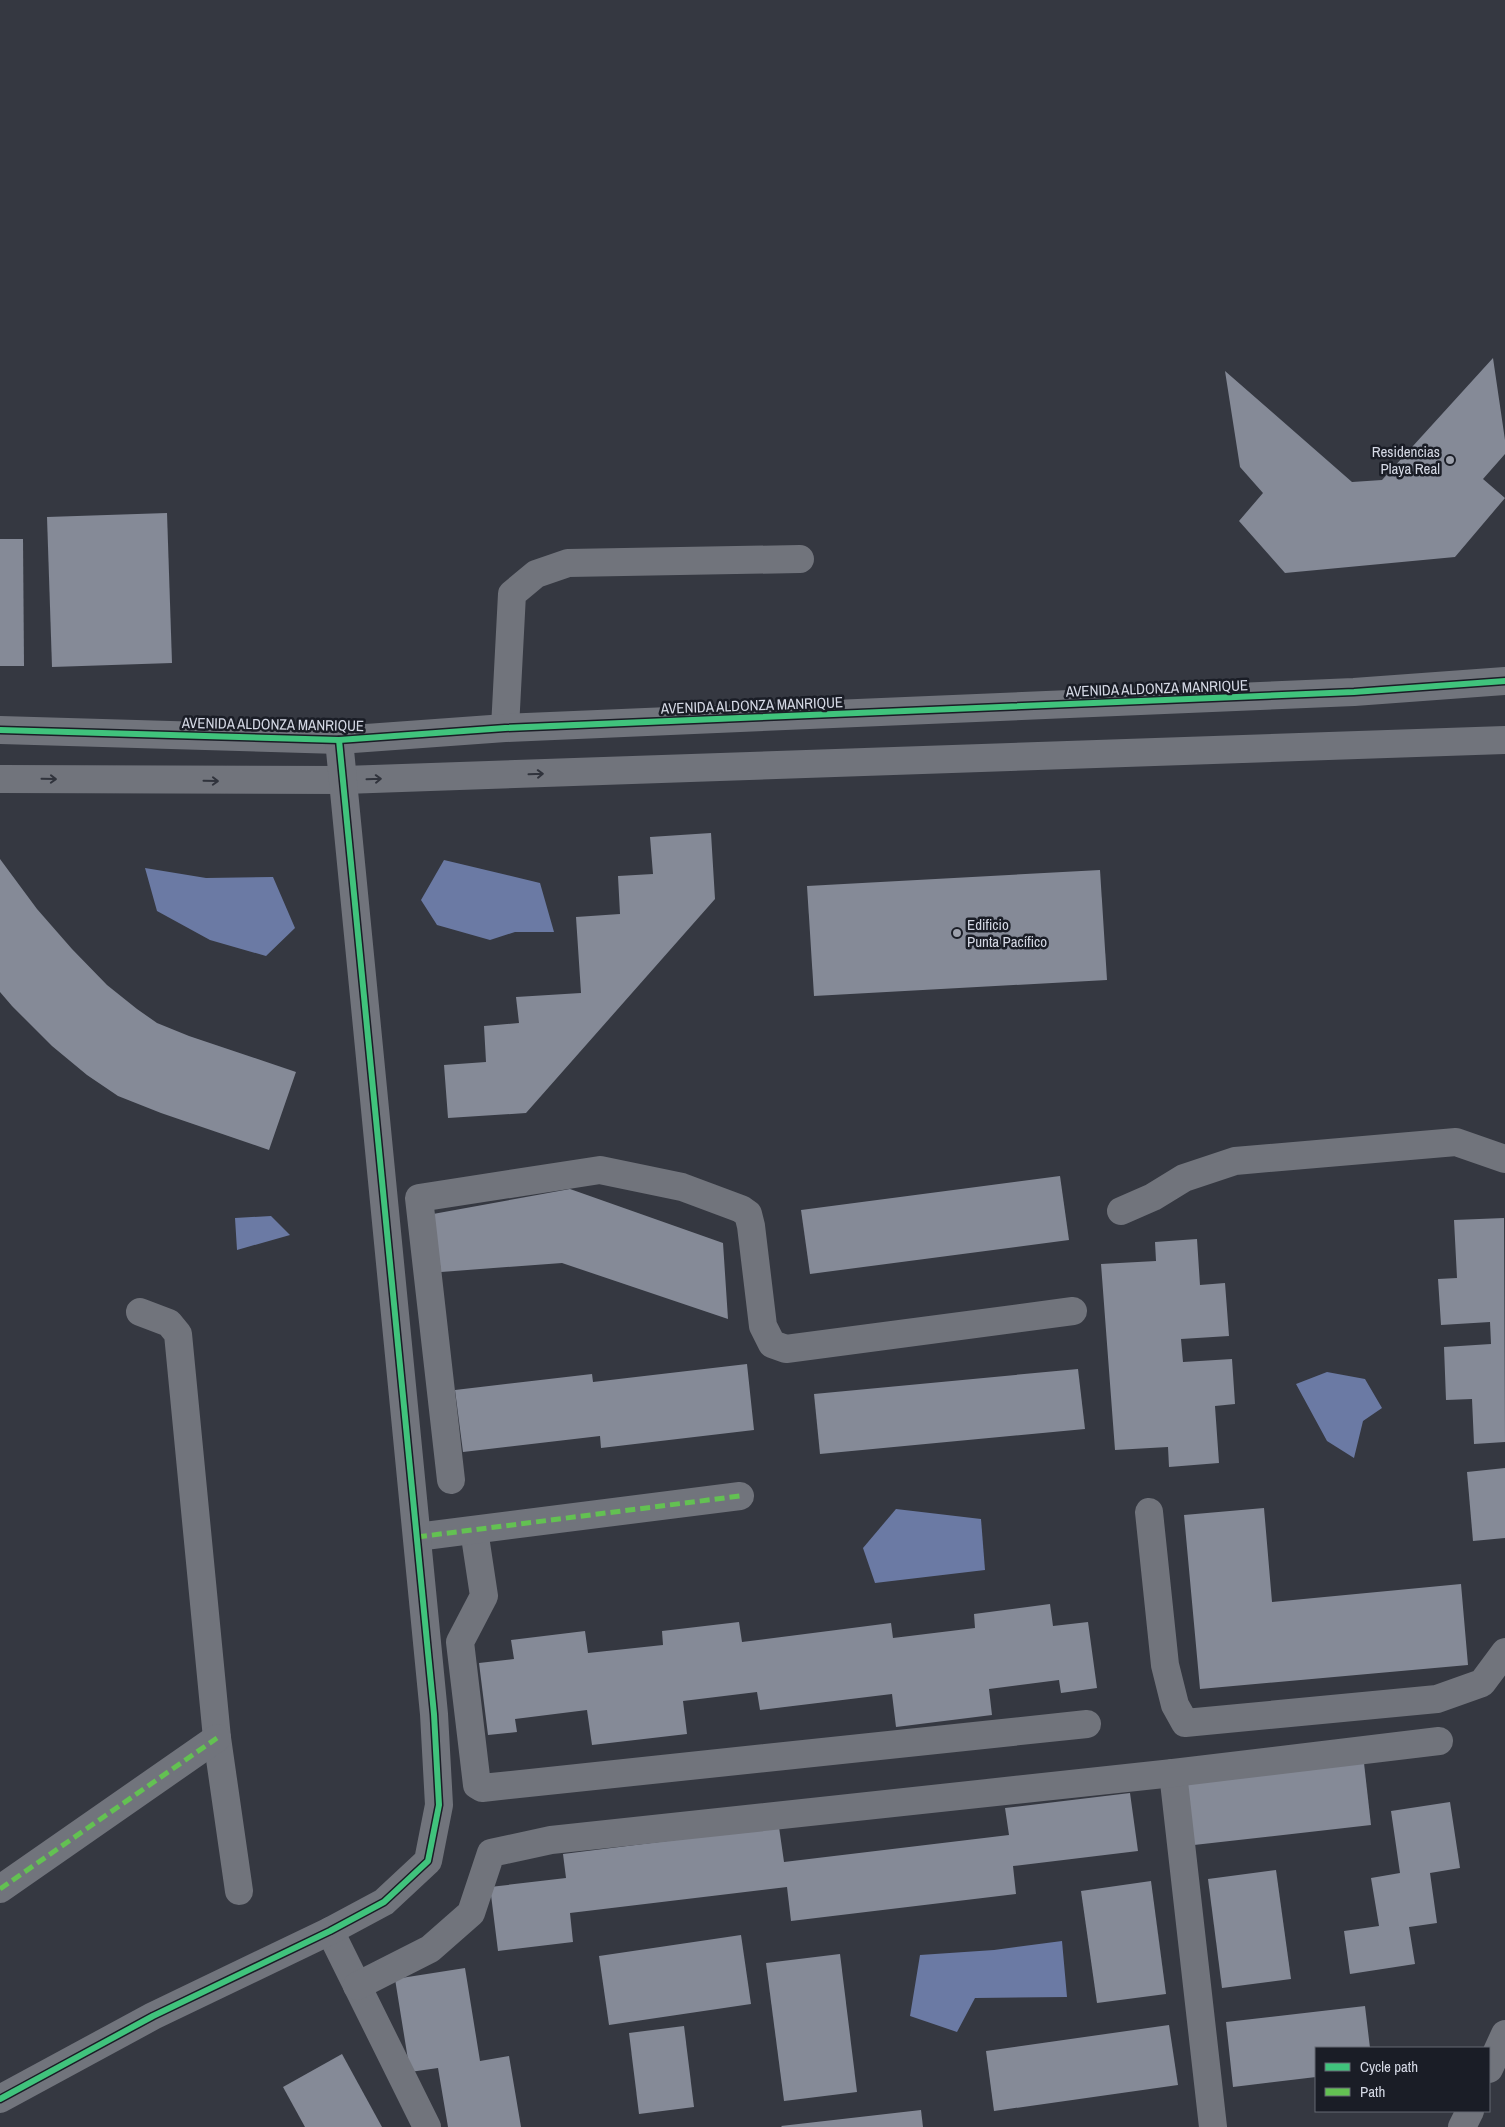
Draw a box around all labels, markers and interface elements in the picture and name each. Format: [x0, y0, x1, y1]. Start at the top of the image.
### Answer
place label: Residencias Playa Real [1372, 441, 1440, 479]
marker: Residencias Playa Real [1444, 454, 1456, 466]
street label: AVENIDA ALDONZA MANRIQUE [1065, 674, 1248, 702]
street label: AVENIDA ALDONZA MANRIQUE [660, 691, 843, 719]
street label: AVENIDA ALDONZA MANRIQUE [181, 712, 364, 736]
one-way arrow [528, 769, 544, 778]
one-way arrow [40, 774, 56, 784]
one-way arrow [365, 775, 381, 784]
one-way arrow [202, 776, 219, 786]
place label: Edificio Punta Pacífico [967, 914, 1047, 952]
marker: Edificio Punta Pacífico [951, 927, 963, 939]
legend [1315, 2047, 1490, 2112]
text: Cycle path [1360, 2056, 1418, 2077]
text: Path [1360, 2081, 1385, 2102]

